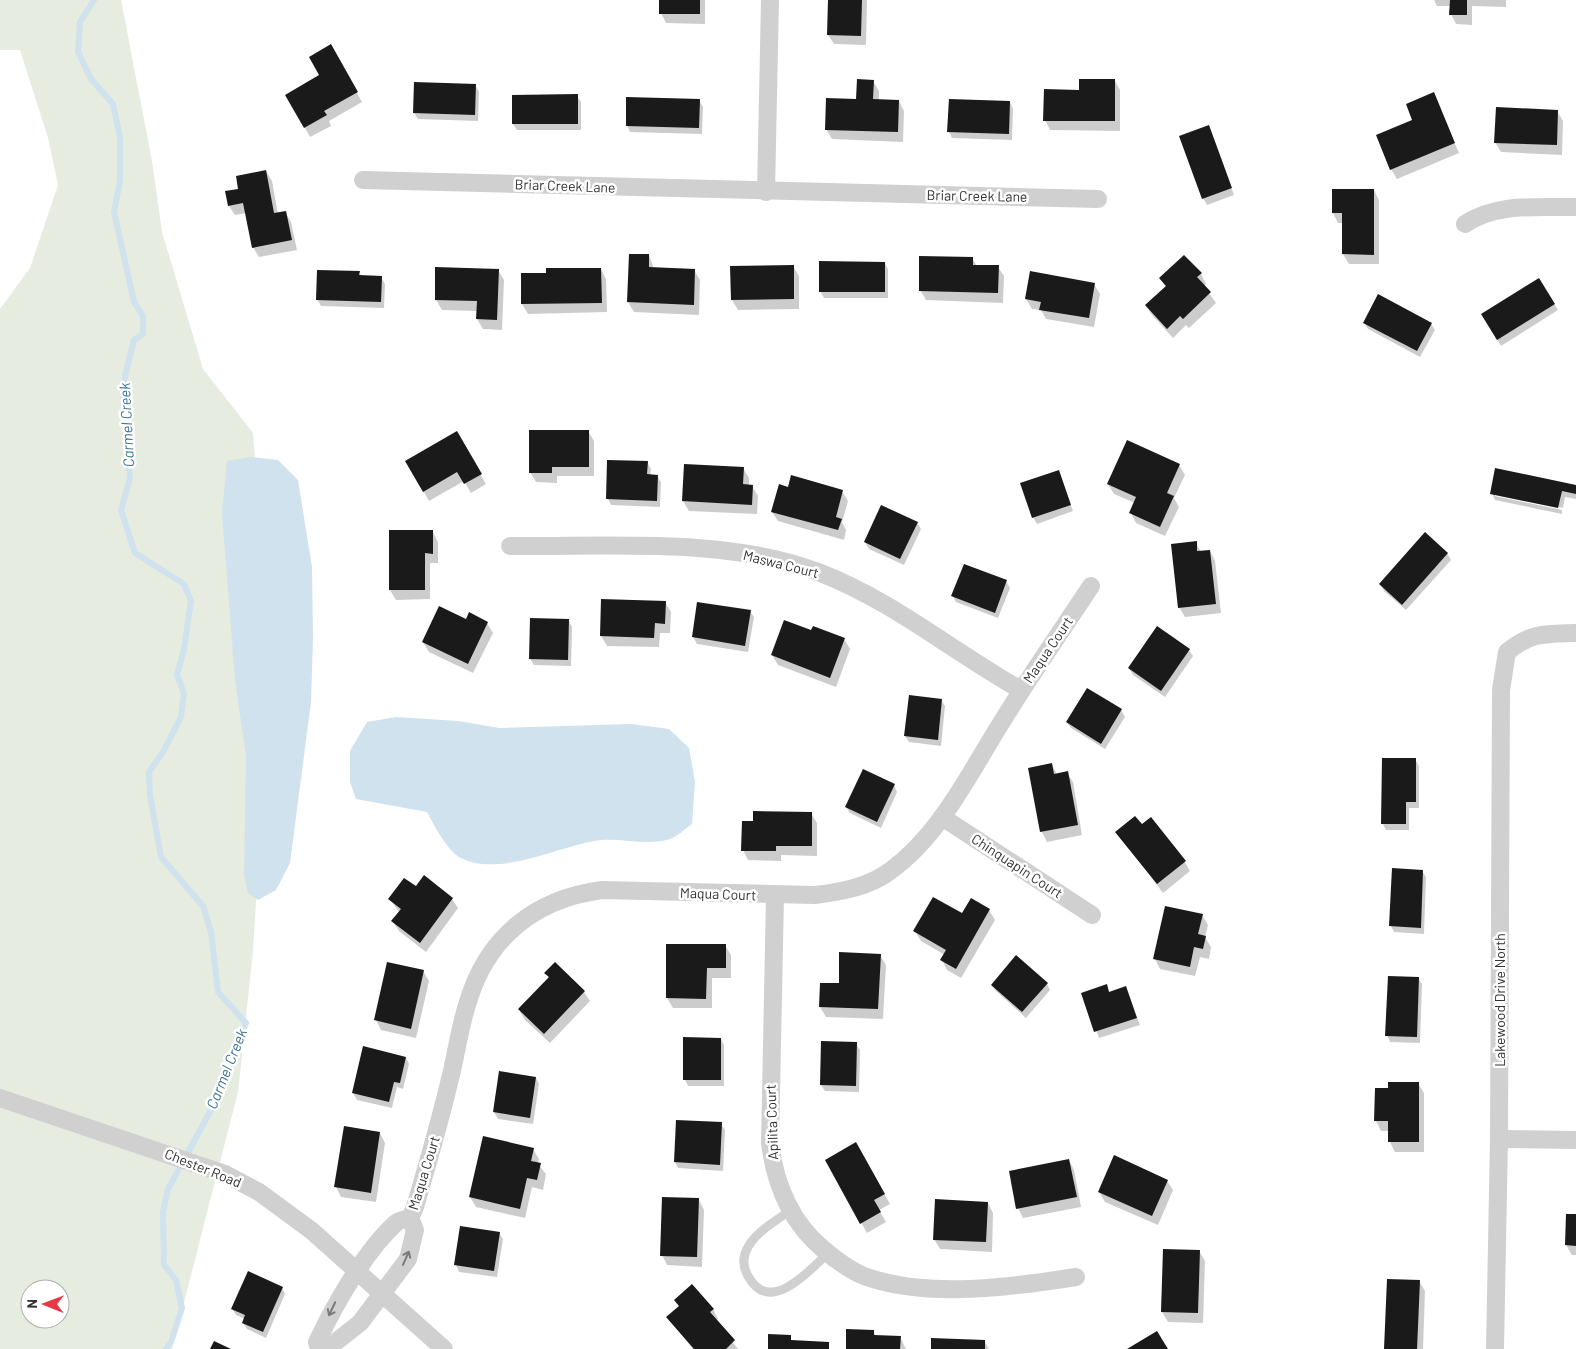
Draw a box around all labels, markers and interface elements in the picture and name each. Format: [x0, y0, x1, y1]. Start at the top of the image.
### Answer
street label: Briar Creek Lane [514, 175, 616, 196]
street label: Briar Creek Lane [926, 186, 1028, 205]
water label: Carmel Creek [115, 382, 137, 468]
street label: Maswa Court [742, 546, 821, 581]
street label: Maqua Court [1019, 613, 1076, 686]
street label: Chinquapin Court [969, 830, 1066, 901]
street label: Maqua Court [680, 884, 756, 903]
street label: Lakewood Drive North [1491, 933, 1508, 1067]
water label: Carmel Creek [202, 1025, 251, 1111]
street label: Apilita Court [762, 1084, 781, 1160]
street label: Maqua Court [404, 1134, 443, 1212]
street label: Chester Road [162, 1144, 244, 1191]
one-way arrow [402, 1251, 412, 1266]
north arrow [20, 1279, 70, 1329]
text: N [23, 1299, 40, 1309]
one-way arrow [327, 1301, 337, 1316]

